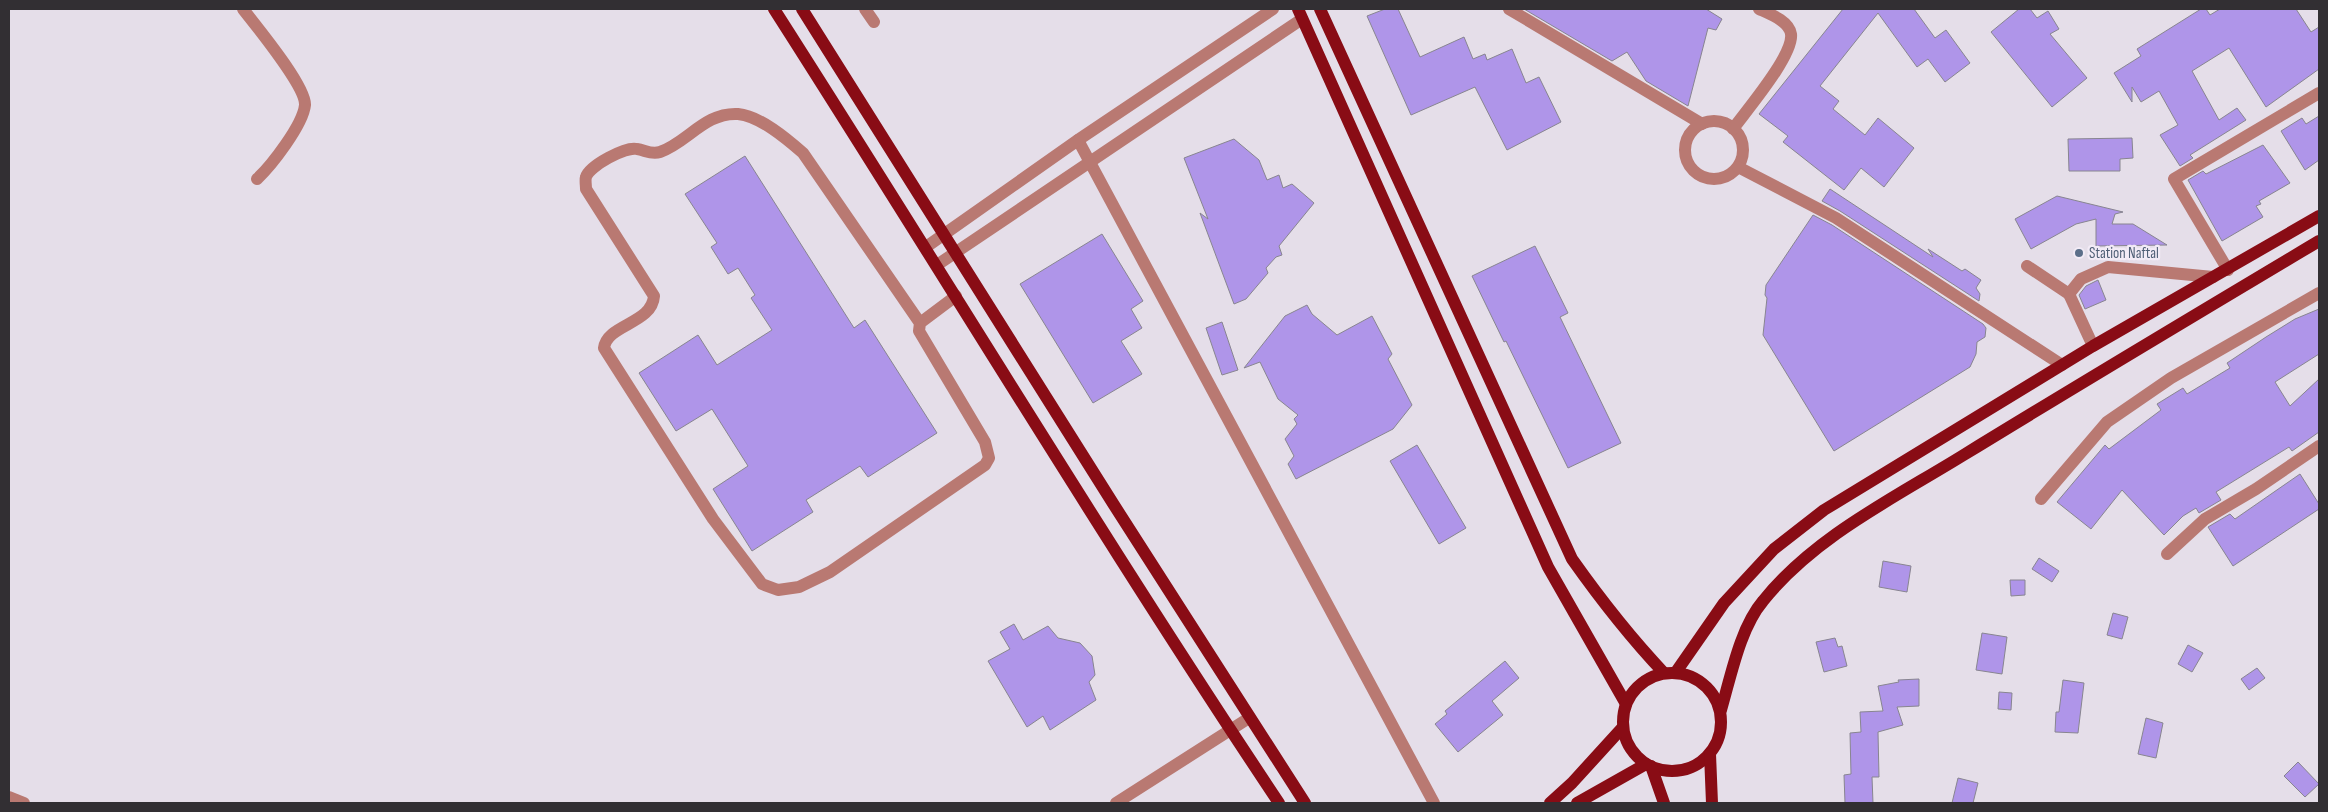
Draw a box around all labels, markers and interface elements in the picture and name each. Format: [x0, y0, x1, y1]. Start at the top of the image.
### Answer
place label: Station Naftal [2089, 244, 2159, 263]
marker: Station Naftal [2073, 247, 2085, 259]

